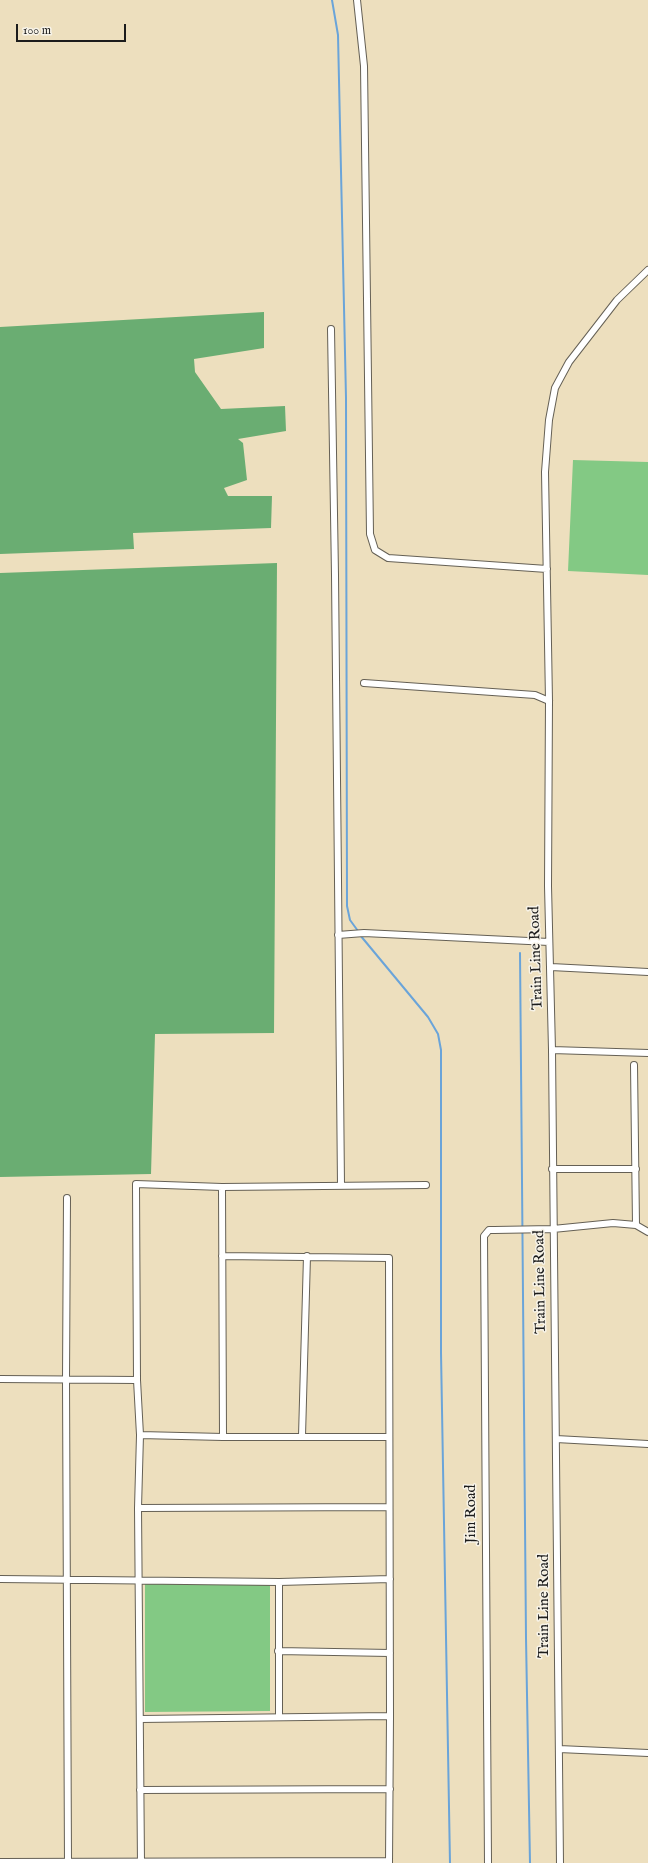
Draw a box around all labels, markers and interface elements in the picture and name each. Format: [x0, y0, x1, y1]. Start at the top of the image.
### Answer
scale bar [18, 16, 128, 42]
text: 100 m [23, 23, 51, 38]
street label: Train Line Road [526, 906, 548, 1010]
street label: Train Line Road [531, 1230, 551, 1334]
street label: Jim Road [463, 1485, 481, 1543]
street label: Train Line Road [536, 1554, 554, 1658]

